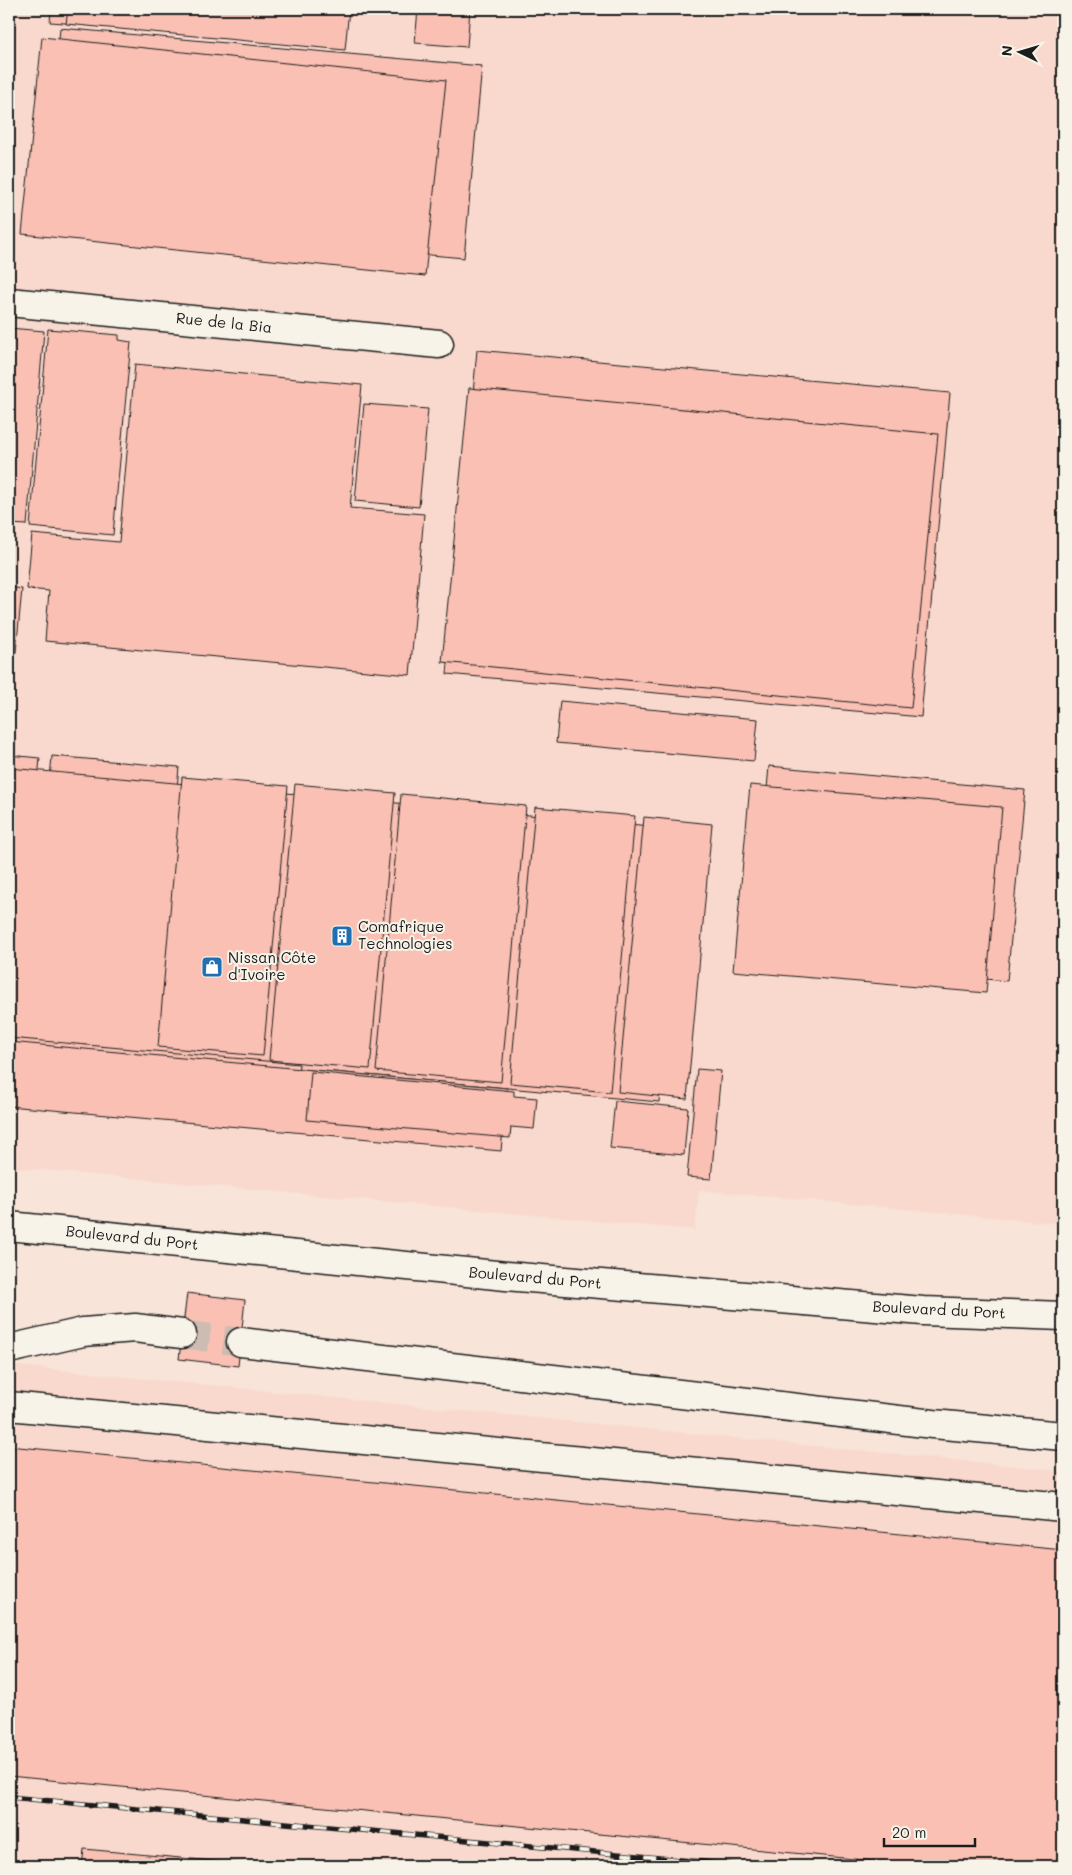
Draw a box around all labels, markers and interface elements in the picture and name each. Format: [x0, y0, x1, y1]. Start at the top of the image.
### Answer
north arrow [994, 28, 1044, 78]
text: N [997, 45, 1016, 57]
street label: Rue de la Bia [175, 307, 273, 337]
place label: Comafrique Technologies [358, 916, 453, 953]
building icon: Comafrique Technologies [330, 924, 354, 948]
place label: Nissan Côte d'Ivoire [228, 947, 316, 984]
shop icon: Nissan Côte d'Ivoire [200, 955, 224, 979]
street label: Boulevard du Port [65, 1220, 199, 1254]
street label: Boulevard du Port [468, 1261, 602, 1293]
street label: Boulevard du Port [872, 1296, 1006, 1322]
scale bar [884, 1815, 976, 1847]
text: 20 m [892, 1822, 926, 1842]

